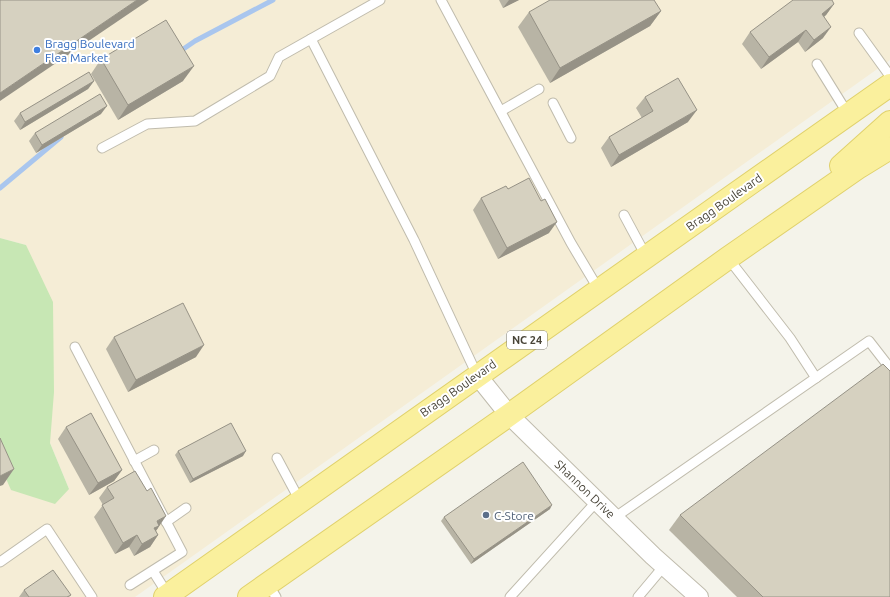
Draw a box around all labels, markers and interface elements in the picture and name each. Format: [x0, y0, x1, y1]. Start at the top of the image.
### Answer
place label: Bragg Boulevard Flea Market [45, 37, 135, 64]
marker: Bragg Boulevard Flea Market [32, 45, 42, 55]
street label: Bragg Boulevard [684, 171, 764, 233]
road number: NC 24 [507, 331, 547, 349]
street label: Bragg Boulevard [418, 357, 498, 419]
street label: Shannon Drive [552, 457, 618, 521]
place label: C-Store [494, 509, 534, 522]
marker: C-Store [481, 510, 491, 520]

